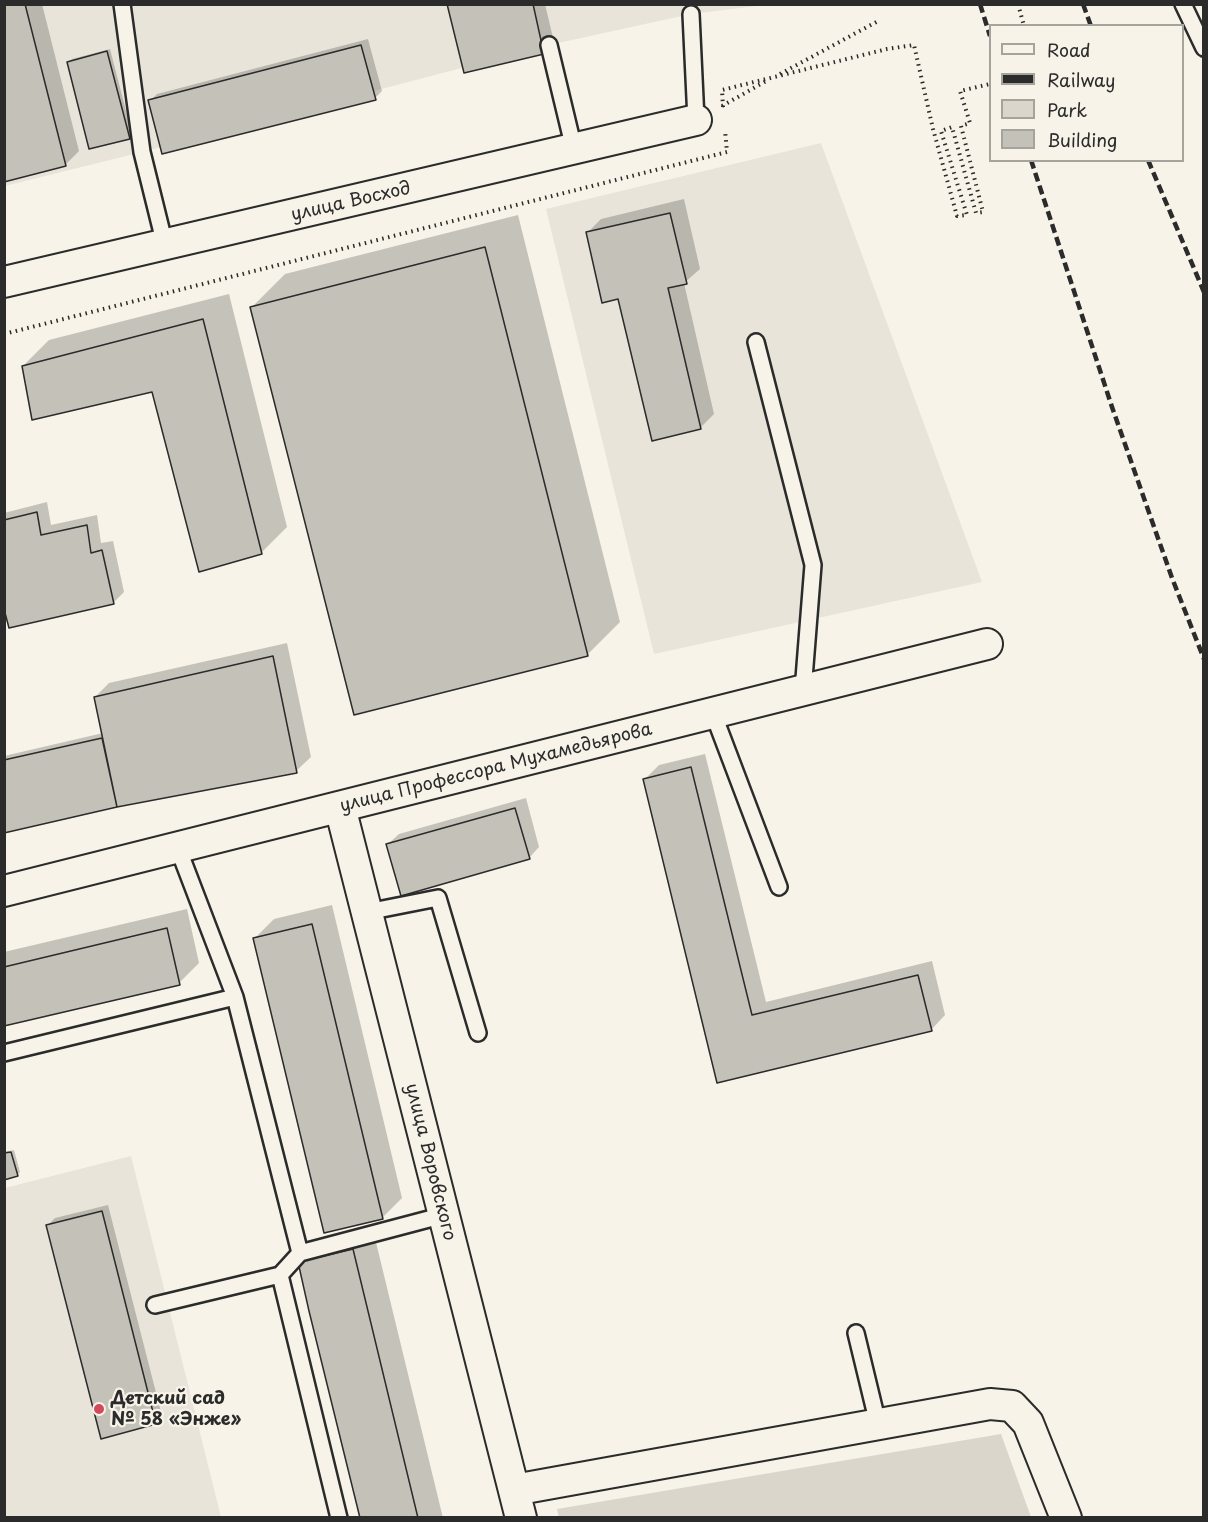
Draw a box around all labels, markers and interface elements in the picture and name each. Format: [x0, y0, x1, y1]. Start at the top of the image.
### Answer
legend [989, 24, 1184, 162]
text: Road [1047, 36, 1091, 63]
text: Railway [1047, 66, 1115, 93]
text: Park [1047, 96, 1087, 123]
text: Building [1047, 126, 1117, 153]
street label: улица Восход [289, 178, 413, 226]
street label: улица Профессора Мухамедьярова [338, 719, 654, 817]
street label: улица Воровского [400, 1081, 460, 1243]
place label: Детский сад № 58 «Энже» [111, 1388, 241, 1430]
marker: Детский сад № 58 «Энже» [92, 1402, 106, 1416]

